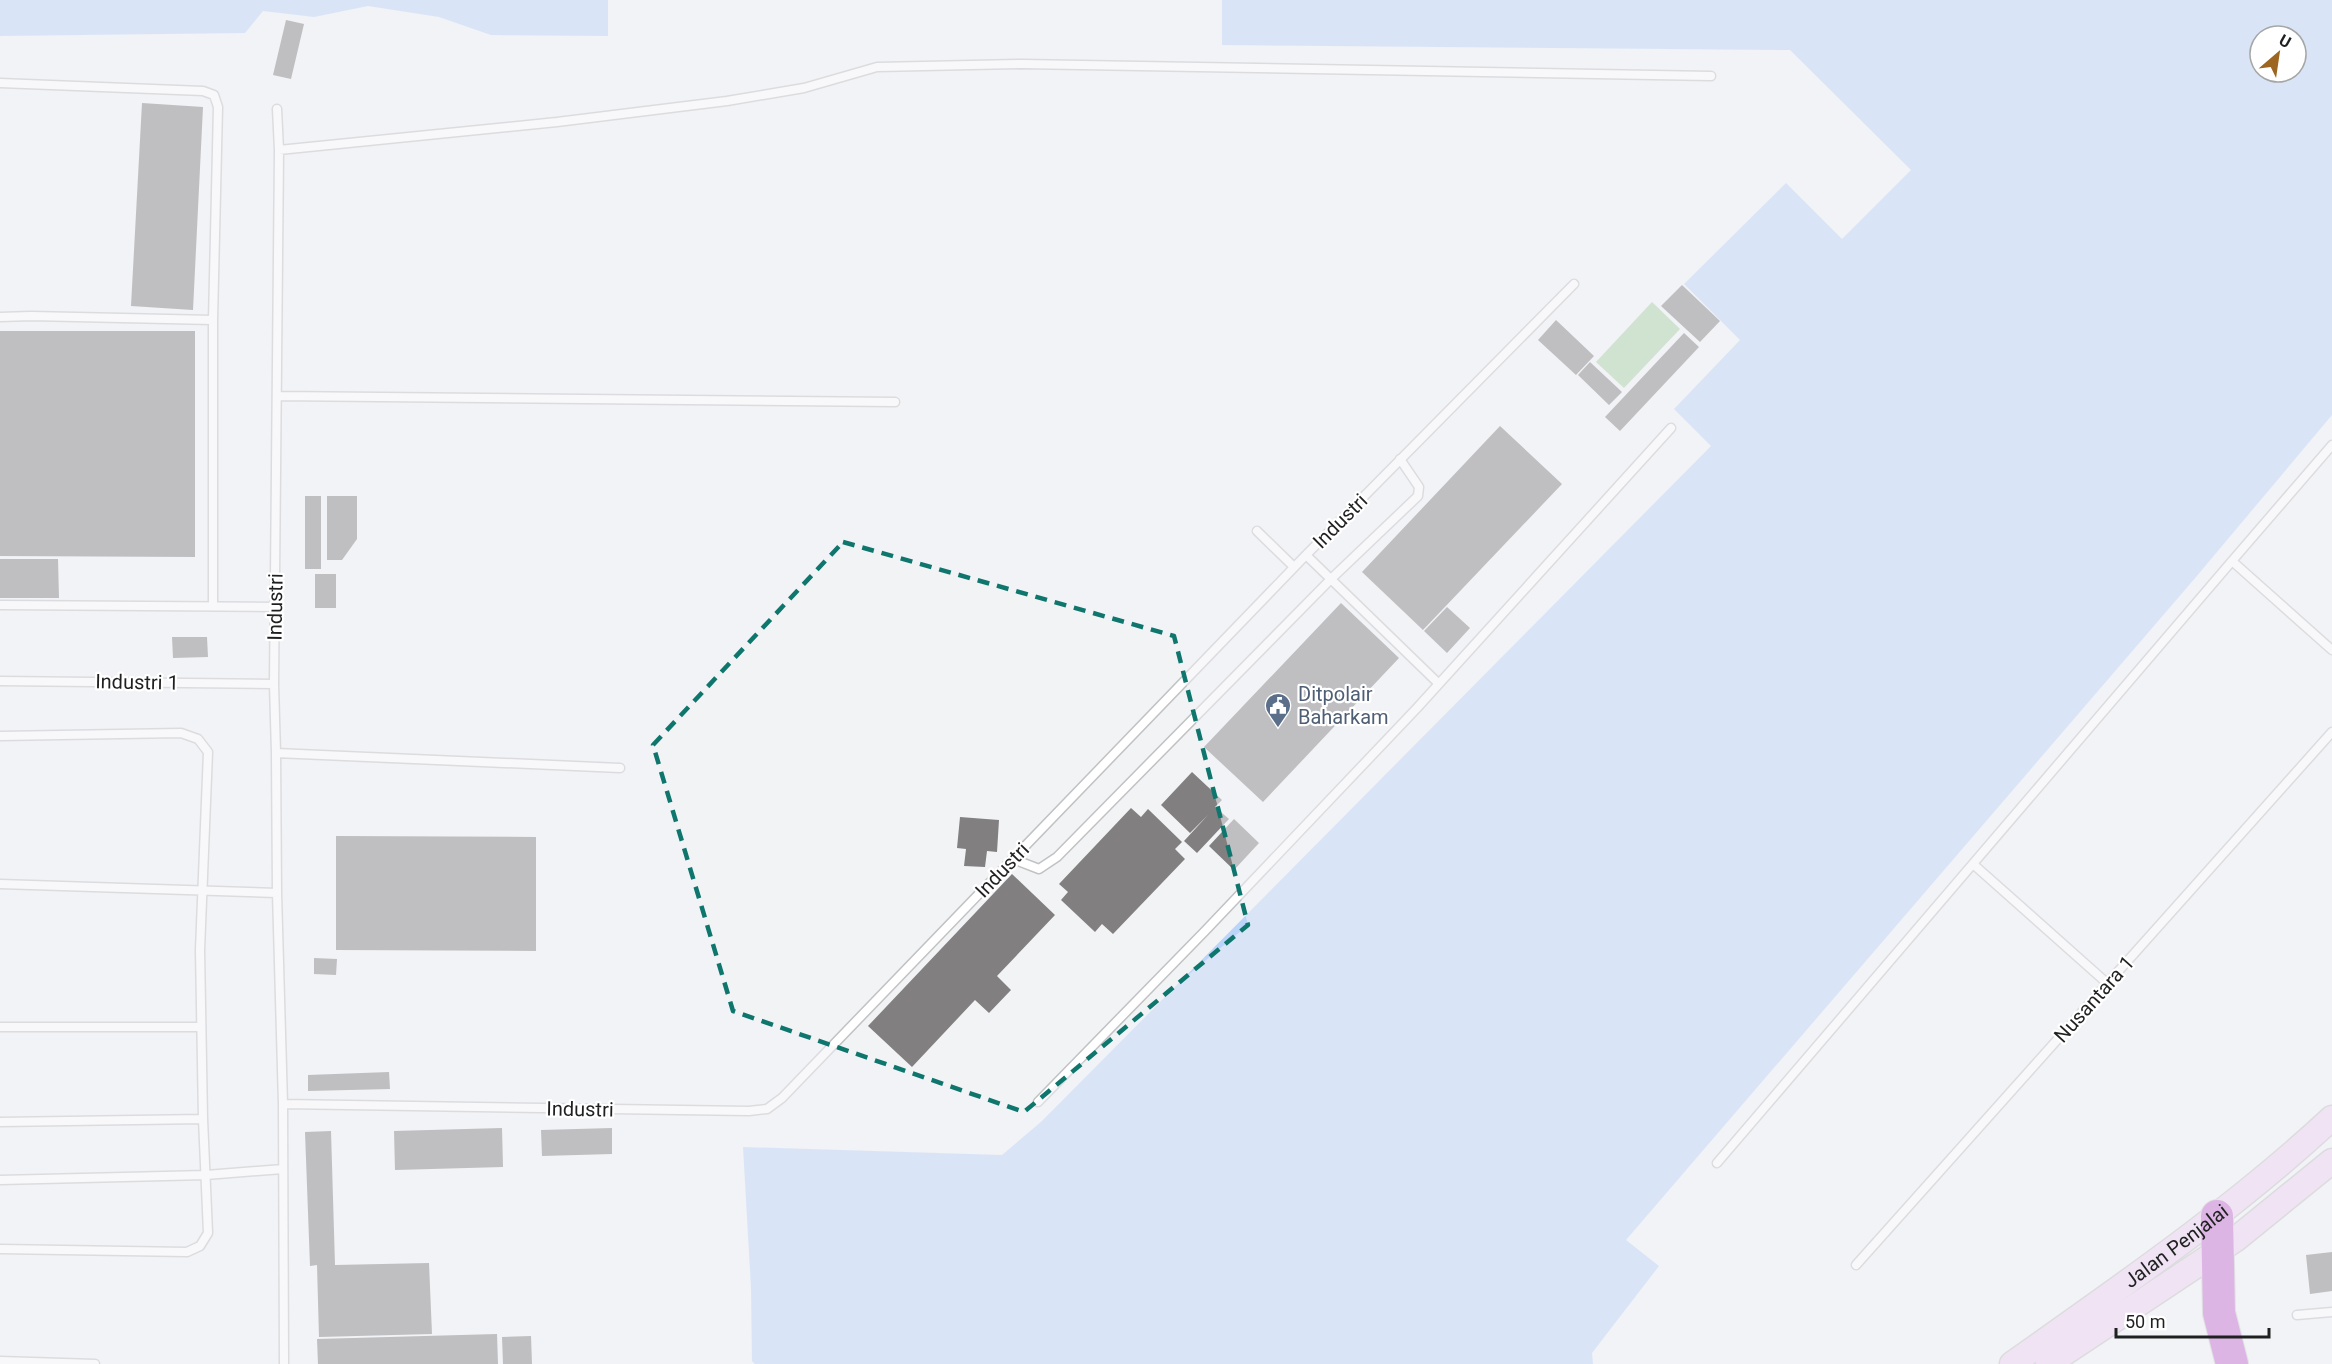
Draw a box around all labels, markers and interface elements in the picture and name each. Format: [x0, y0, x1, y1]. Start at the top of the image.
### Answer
north arrow [2248, 24, 2308, 84]
text: U [2276, 30, 2294, 52]
street label: Industri [1308, 489, 1372, 553]
street label: Industri [262, 573, 288, 641]
street label: Industri 1 [95, 669, 179, 695]
place label: Ditpolair Baharkam [1298, 682, 1389, 729]
public building icon: Ditpolair Baharkam [1263, 691, 1293, 729]
street label: Industri [970, 837, 1034, 903]
street label: Nusantara 1 [2049, 951, 2139, 1047]
street label: Industri [546, 1096, 614, 1122]
street label: Jalan Penjalai [2119, 1199, 2233, 1293]
scale bar [2116, 1301, 2269, 1339]
text: 50 m [2125, 1311, 2165, 1332]

